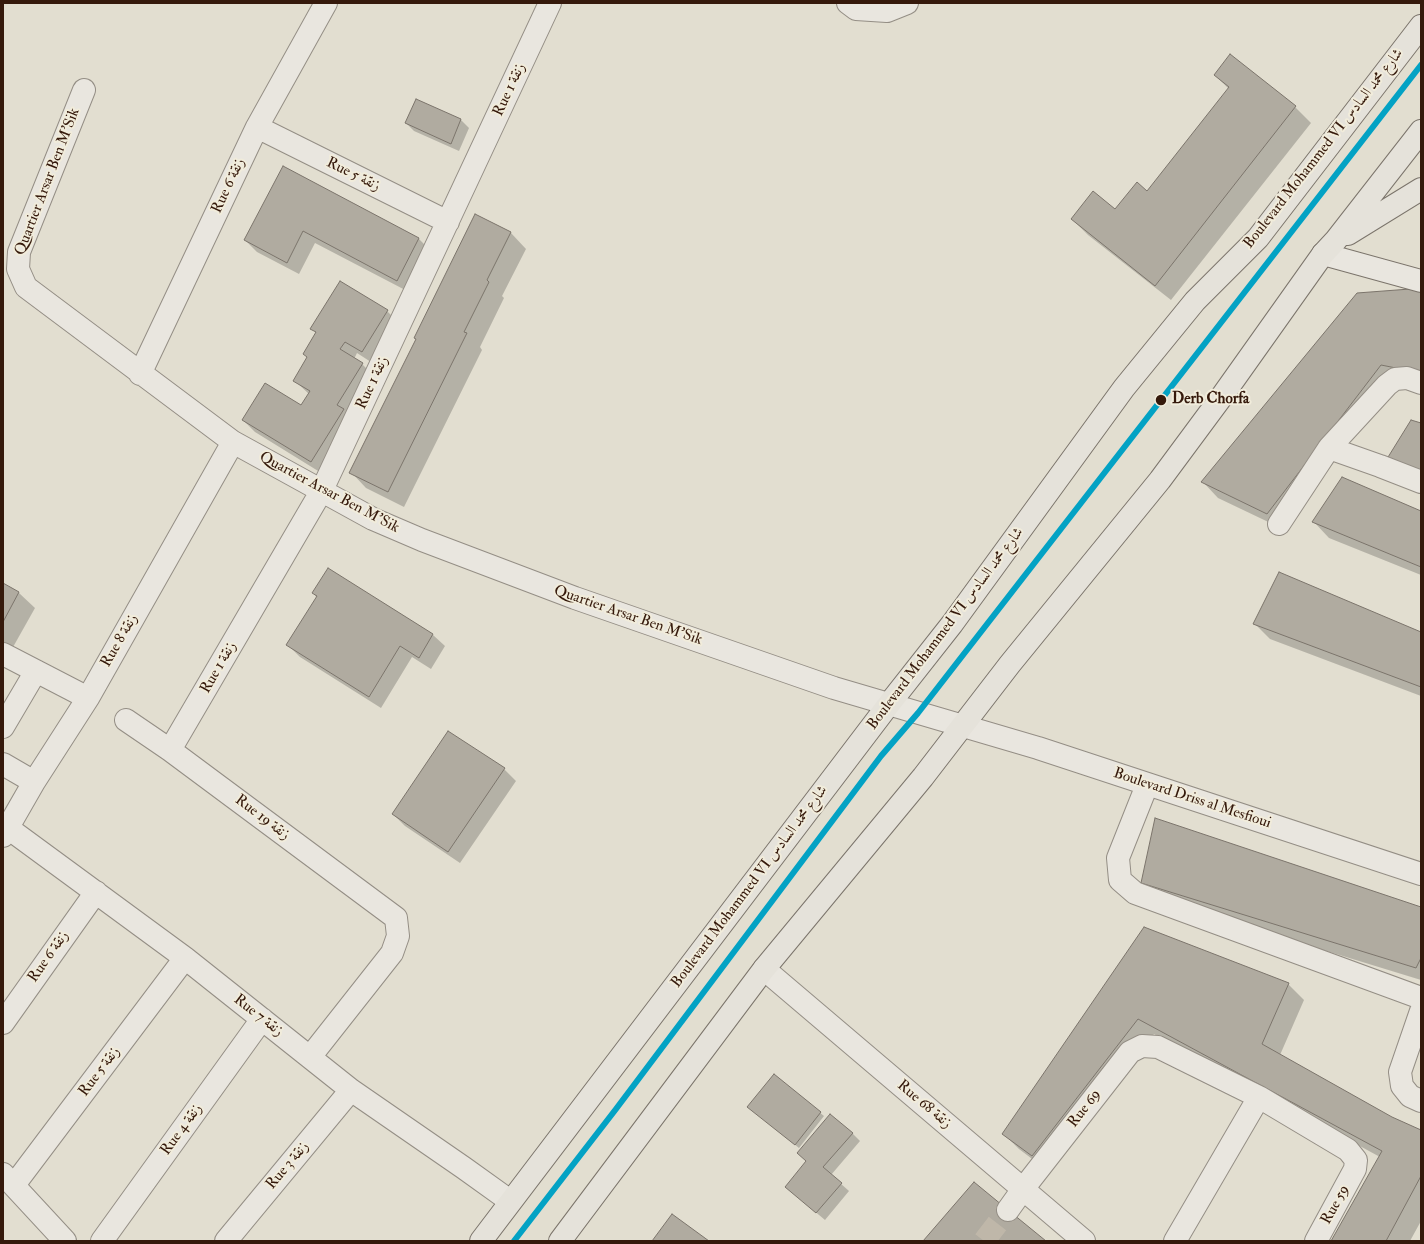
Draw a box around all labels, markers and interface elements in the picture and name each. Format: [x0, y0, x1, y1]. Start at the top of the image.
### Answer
street label: Boulevard Mohammed VI شارع محمد السادس [1240, 46, 1408, 252]
street label: Rue 1 زنقة [490, 61, 530, 119]
street label: Quartier Arsar Ben M'Sik [12, 106, 84, 258]
street label: Rue 5 زنقة [323, 154, 383, 196]
street label: Rue 6 زنقة [208, 156, 250, 216]
street label: Rue 1 زنقة [353, 354, 393, 412]
place label: Derb Chorfa [1172, 391, 1249, 409]
marker: Derb Chorfa [1154, 393, 1168, 407]
street label: Quartier Arsar Ben M'Sik [256, 448, 402, 538]
street label: Boulevard Mohammed VI شارع محمد السادس [864, 524, 1028, 734]
street label: Quartier Arsar Ben M'Sik [551, 582, 705, 650]
street label: Rue 8 زنقة [98, 611, 142, 671]
street label: Rue 1 زنقة [197, 639, 241, 697]
street label: Boulevard Driss al Mesfioui [1111, 765, 1273, 833]
street label: Boulevard Mohammed VI شارع محمد السادس [668, 782, 832, 992]
street label: Rue 19 زنقة [231, 792, 293, 844]
street label: Rue 6 زنقة [25, 928, 73, 986]
street label: Rue 7 زنقة [230, 991, 286, 1041]
street label: Rue 5 زنقة [75, 1044, 125, 1100]
street label: Rue 68 زنقة [893, 1077, 955, 1133]
street label: Rue 69 [1065, 1087, 1105, 1131]
street label: Rue 4 زنقة [157, 1101, 207, 1159]
street label: Rue 3 زنقة [263, 1138, 313, 1194]
street label: Rue 59 [1318, 1182, 1354, 1228]

